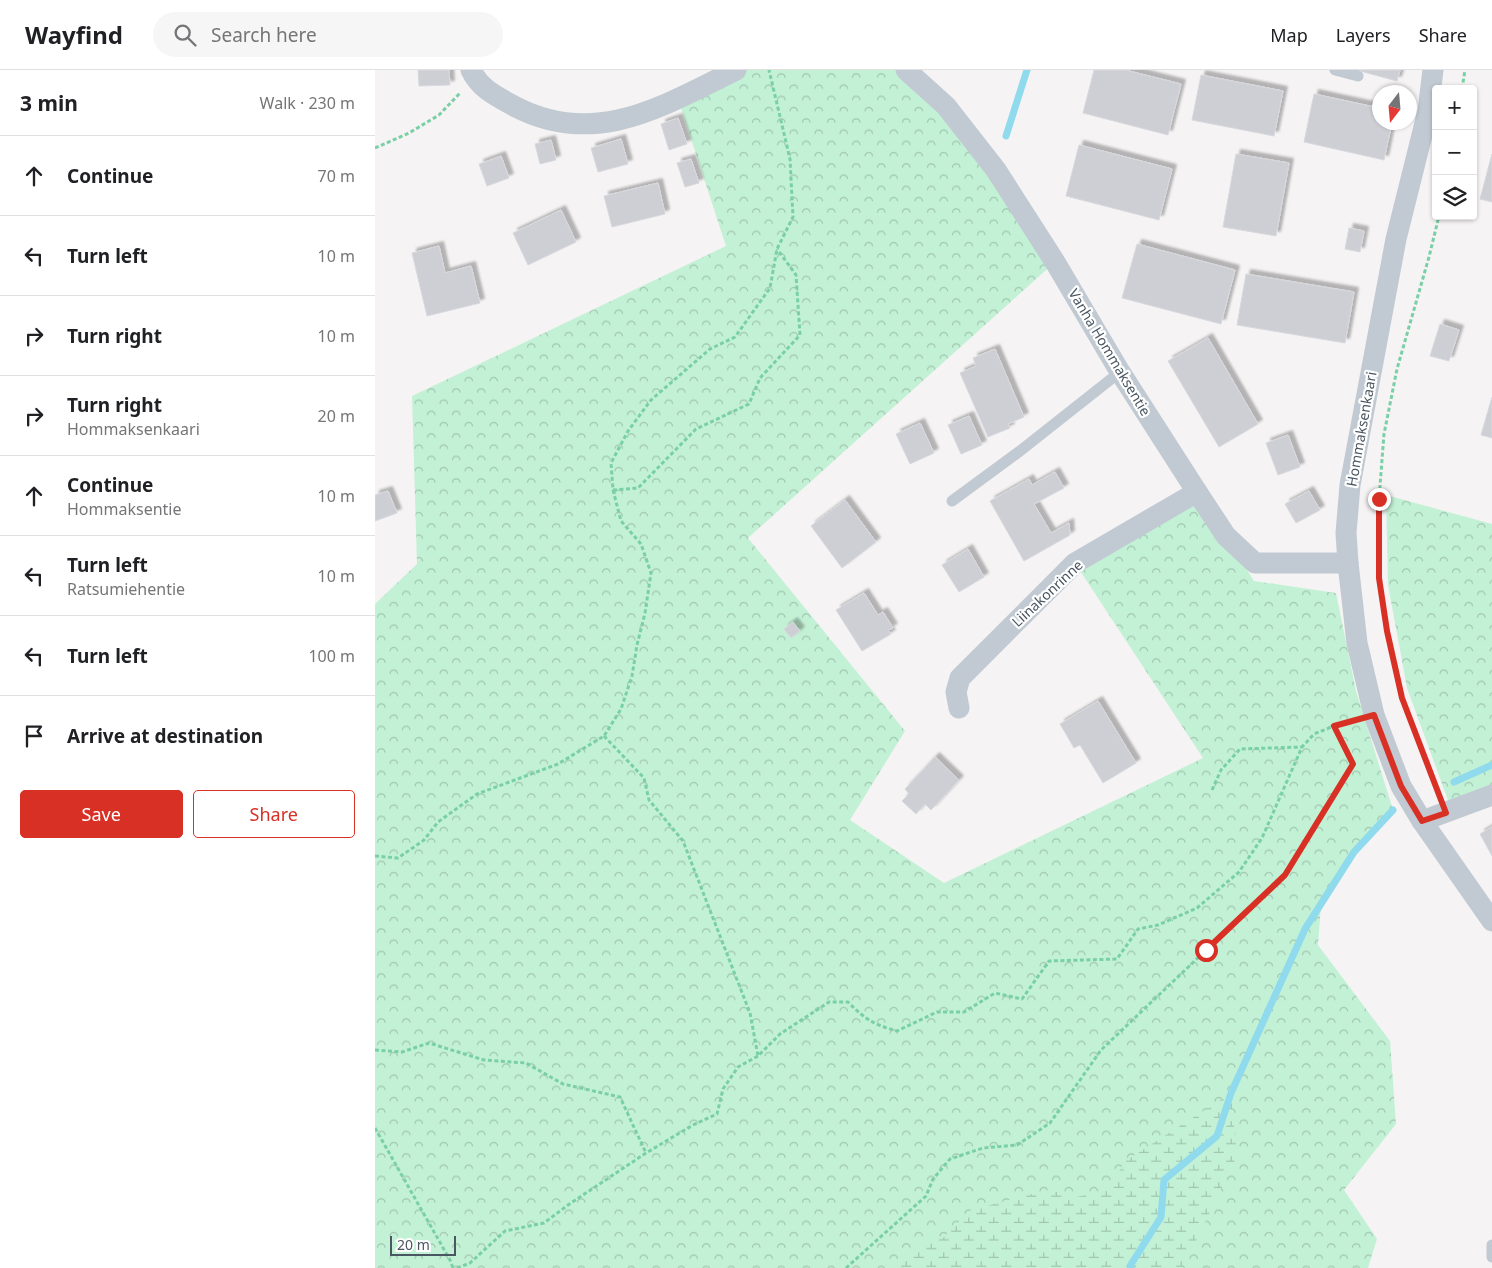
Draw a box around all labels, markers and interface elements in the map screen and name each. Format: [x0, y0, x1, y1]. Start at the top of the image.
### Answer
search box [153, 12, 503, 57]
text: Wayfind [25, 18, 123, 51]
icon: search [171, 21, 199, 49]
text: Search here [211, 22, 317, 48]
text: Map [1270, 23, 1308, 47]
text: Layers [1336, 23, 1391, 47]
text: Share [1419, 23, 1467, 47]
north arrow [1372, 85, 1417, 130]
map controls [1432, 85, 1477, 220]
button: + [1432, 85, 1477, 130]
text: 3 min [20, 89, 78, 117]
text: Walk · 230 m [260, 92, 355, 114]
button: − [1432, 130, 1477, 175]
icon: ahead [20, 162, 48, 190]
text: Continue [67, 163, 153, 189]
text: 70 m [318, 165, 355, 187]
button: layers [1432, 175, 1477, 220]
icon: left [20, 242, 48, 270]
text: Turn left [67, 243, 148, 269]
text: 10 m [318, 245, 355, 267]
street label: Vanha Hommaksentie [1065, 285, 1156, 419]
icon: right [20, 322, 48, 350]
text: Turn right [67, 323, 162, 349]
text: 10 m [318, 325, 355, 347]
street label: Hommaksenkaari [1342, 370, 1380, 488]
text: Turn right [67, 392, 162, 418]
icon: right [20, 402, 48, 430]
text: 20 m [318, 405, 355, 427]
text: Hommaksenkaari [67, 418, 200, 440]
text: Continue [67, 472, 153, 498]
icon: ahead [20, 482, 48, 510]
text: 10 m [318, 485, 355, 507]
route end [1368, 488, 1391, 511]
text: Hommaksentie [67, 498, 181, 520]
text: Turn left [67, 552, 148, 578]
street label: Liinakonrinne [1008, 555, 1087, 631]
icon: left [20, 562, 48, 590]
text: 10 m [318, 565, 355, 587]
text: Ratsumiehentie [67, 578, 185, 600]
icon: left [20, 642, 48, 670]
text: Turn left [67, 643, 148, 669]
text: 100 m [308, 645, 355, 667]
icon: arrive [20, 722, 48, 750]
text: Arrive at destination [67, 723, 263, 749]
button: Save [20, 790, 183, 838]
button: Share [193, 790, 355, 838]
route start [1195, 939, 1218, 962]
scale bar [390, 1233, 456, 1256]
text: 20 m [397, 1235, 430, 1254]

